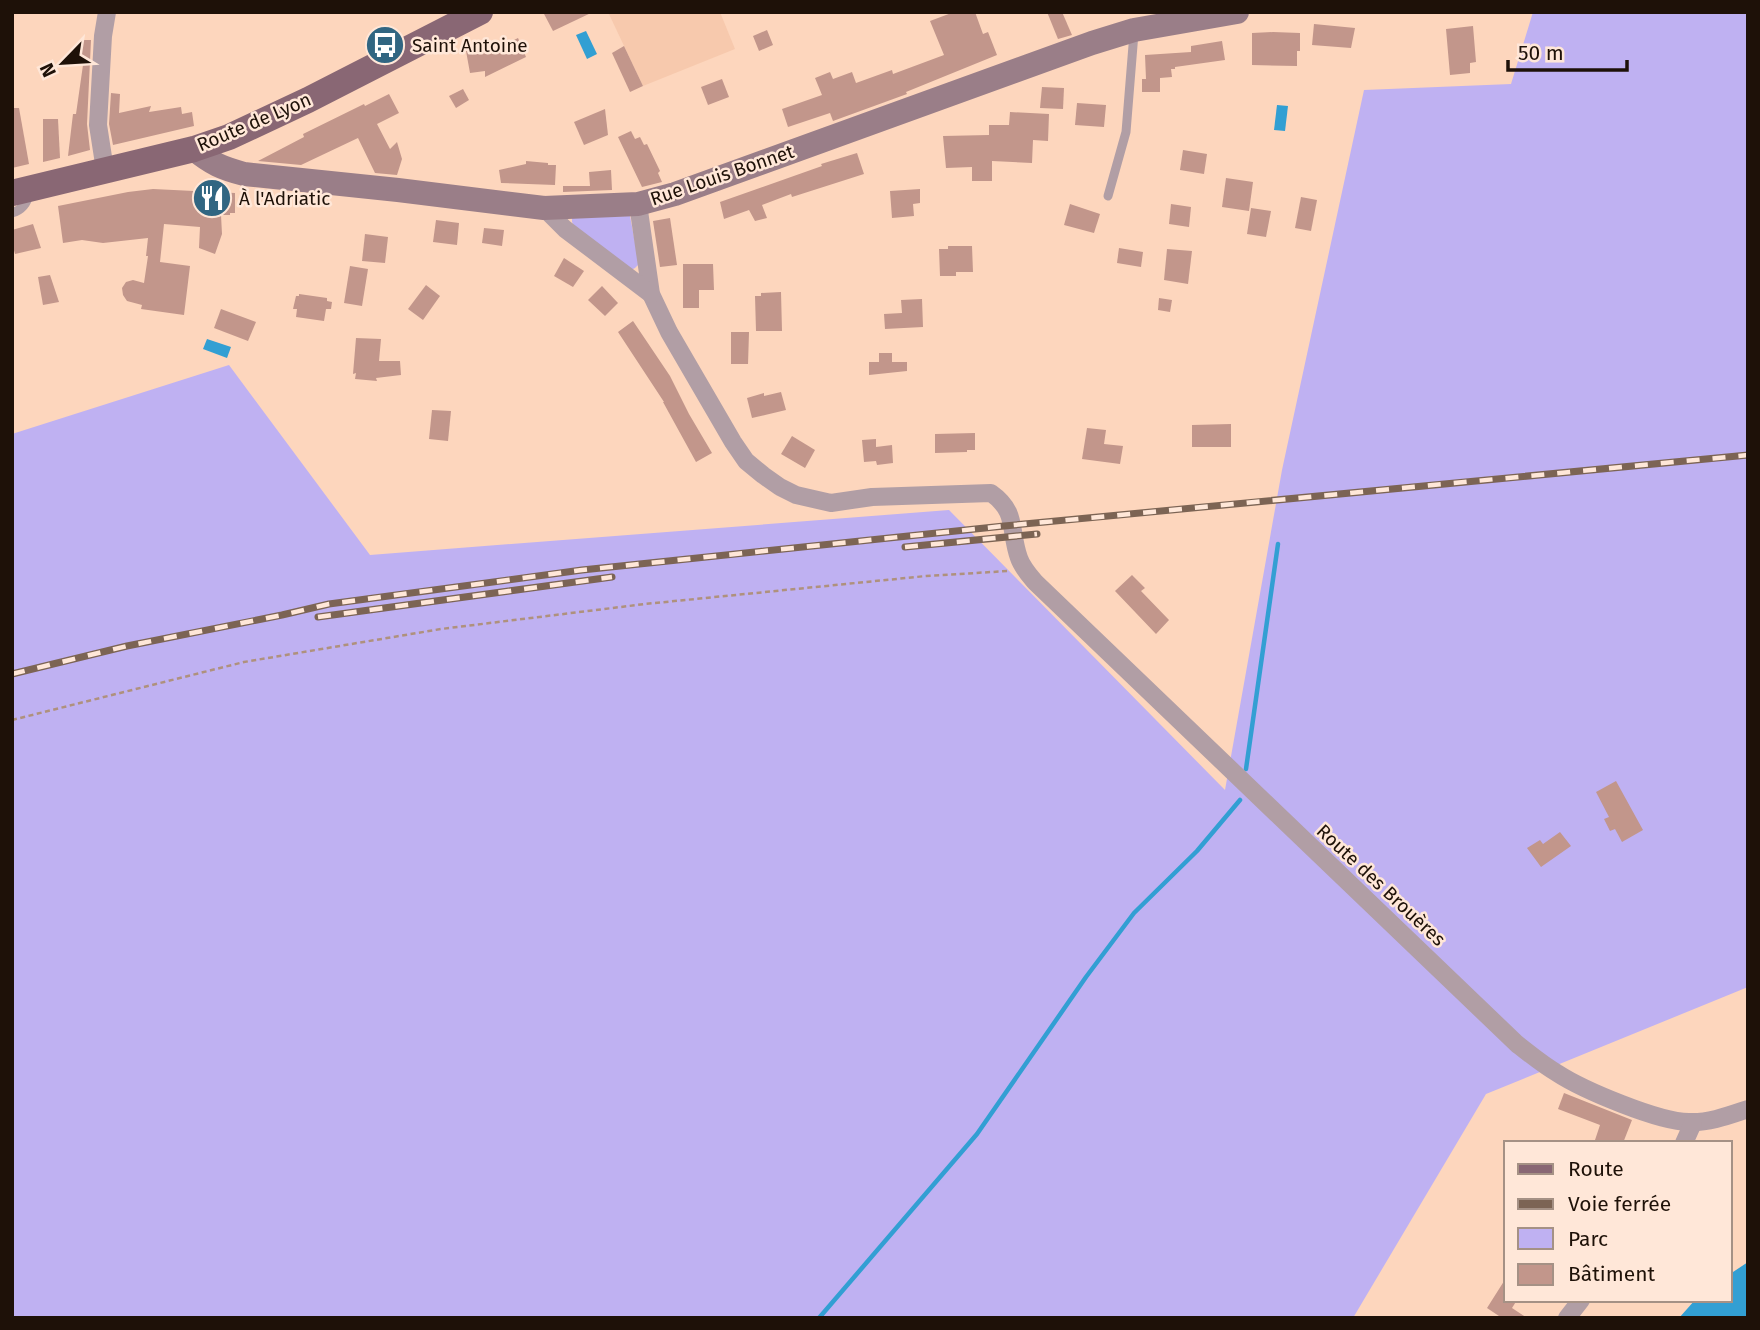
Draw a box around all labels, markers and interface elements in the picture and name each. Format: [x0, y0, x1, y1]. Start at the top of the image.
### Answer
bus stop icon: Saint Antoine [364, 24, 406, 66]
north arrow [28, 28, 98, 98]
scale bar [1508, 28, 1627, 72]
place label: Saint Antoine [412, 34, 528, 57]
text: 50 m [1518, 40, 1564, 66]
text: N [35, 59, 61, 81]
street label: Route de Lyon [193, 88, 315, 156]
street label: Rue Louis Bonnet [647, 140, 797, 210]
restaurant icon: À l'Adriatic [191, 177, 233, 219]
place label: À l'Adriatic [239, 187, 330, 210]
street label: Route des Brouères [1312, 819, 1450, 951]
legend [1504, 1141, 1732, 1302]
text: Route [1568, 1156, 1624, 1182]
text: Voie ferrée [1568, 1191, 1671, 1217]
text: Parc [1568, 1226, 1608, 1252]
text: Bâtiment [1568, 1261, 1655, 1287]

